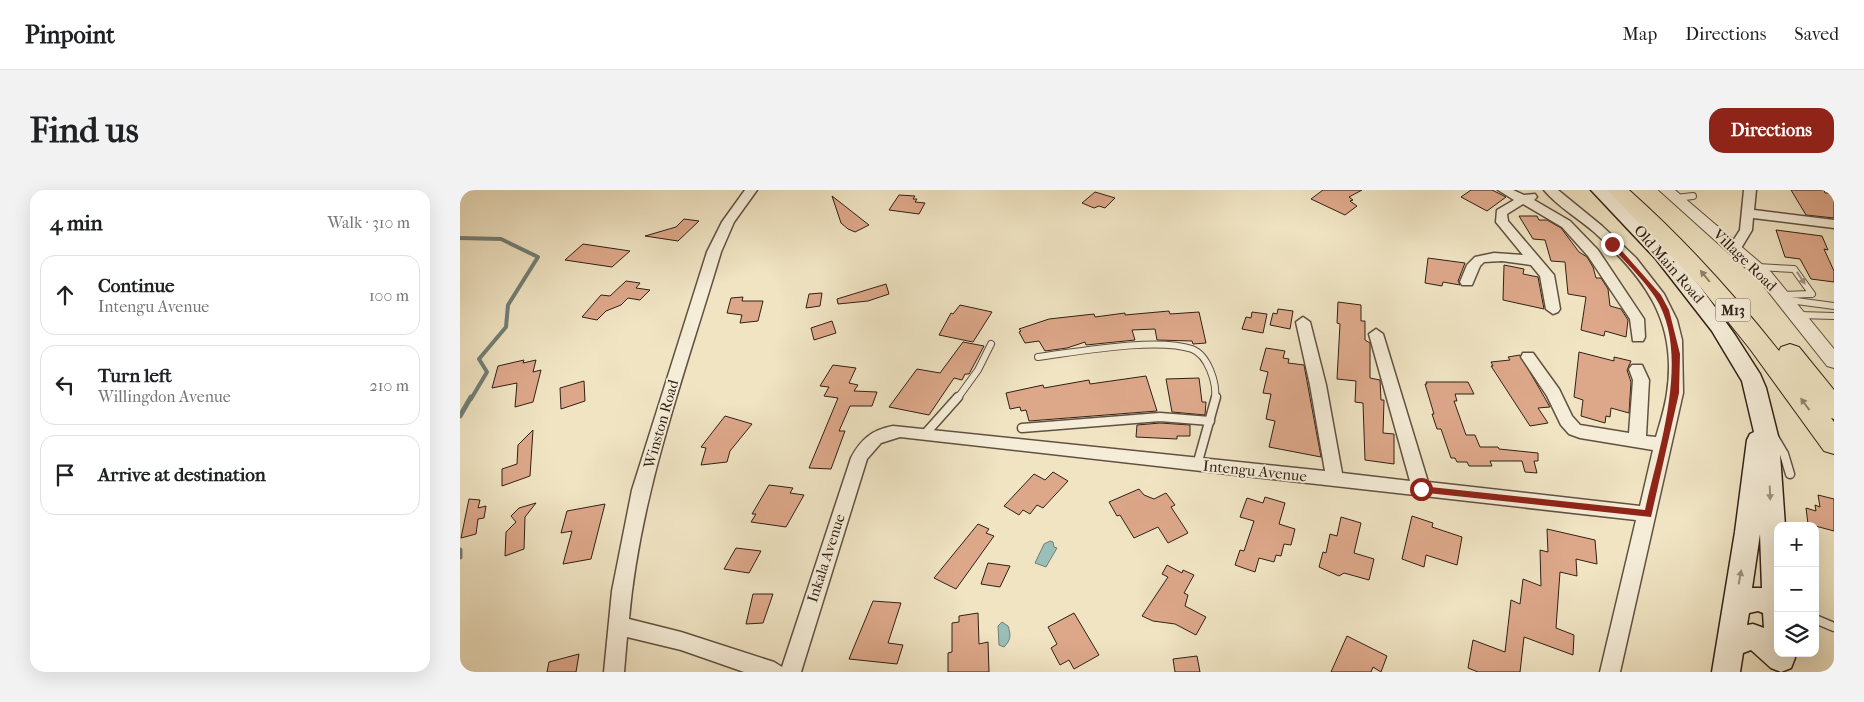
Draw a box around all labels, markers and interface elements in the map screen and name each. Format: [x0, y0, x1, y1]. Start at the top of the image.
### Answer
text: Pinpoint [25, 21, 115, 49]
text: Map [1623, 24, 1657, 45]
text: Directions [1685, 24, 1766, 45]
text: Saved [1794, 24, 1839, 45]
button: Directions [1709, 108, 1834, 153]
text: Find us [30, 110, 139, 151]
text: 4 min [50, 211, 103, 235]
text: Walk · 310 m [327, 213, 410, 232]
street label: Old Main Road [1630, 221, 1708, 307]
street label: Village Road [1709, 225, 1781, 295]
route end [1601, 233, 1624, 256]
one-way arrow [1700, 270, 1711, 282]
one-way arrow [1796, 271, 1806, 285]
text: Continue [98, 275, 174, 297]
icon: ahead [51, 281, 79, 309]
text: 100 m [369, 286, 409, 305]
text: Intengu Avenue [98, 297, 209, 316]
road number: M13 [1716, 298, 1750, 322]
text: Turn left [98, 365, 172, 387]
icon: left [51, 371, 79, 399]
text: 210 m [370, 376, 409, 395]
street label: Winston Road [639, 377, 682, 471]
text: Willingdon Avenue [98, 387, 231, 406]
one-way arrow [1800, 397, 1810, 411]
street label: Intengu Avenue [1202, 457, 1308, 485]
icon: arrive [51, 461, 79, 489]
text: Arrive at destination [98, 464, 266, 486]
route start [1410, 478, 1433, 501]
one-way arrow [1767, 485, 1775, 501]
street label: Inkala Avenue [803, 511, 849, 604]
map controls [1774, 522, 1819, 657]
button: + [1774, 522, 1819, 567]
button: − [1774, 567, 1819, 612]
one-way arrow [1736, 569, 1744, 585]
button: layers [1774, 612, 1819, 657]

